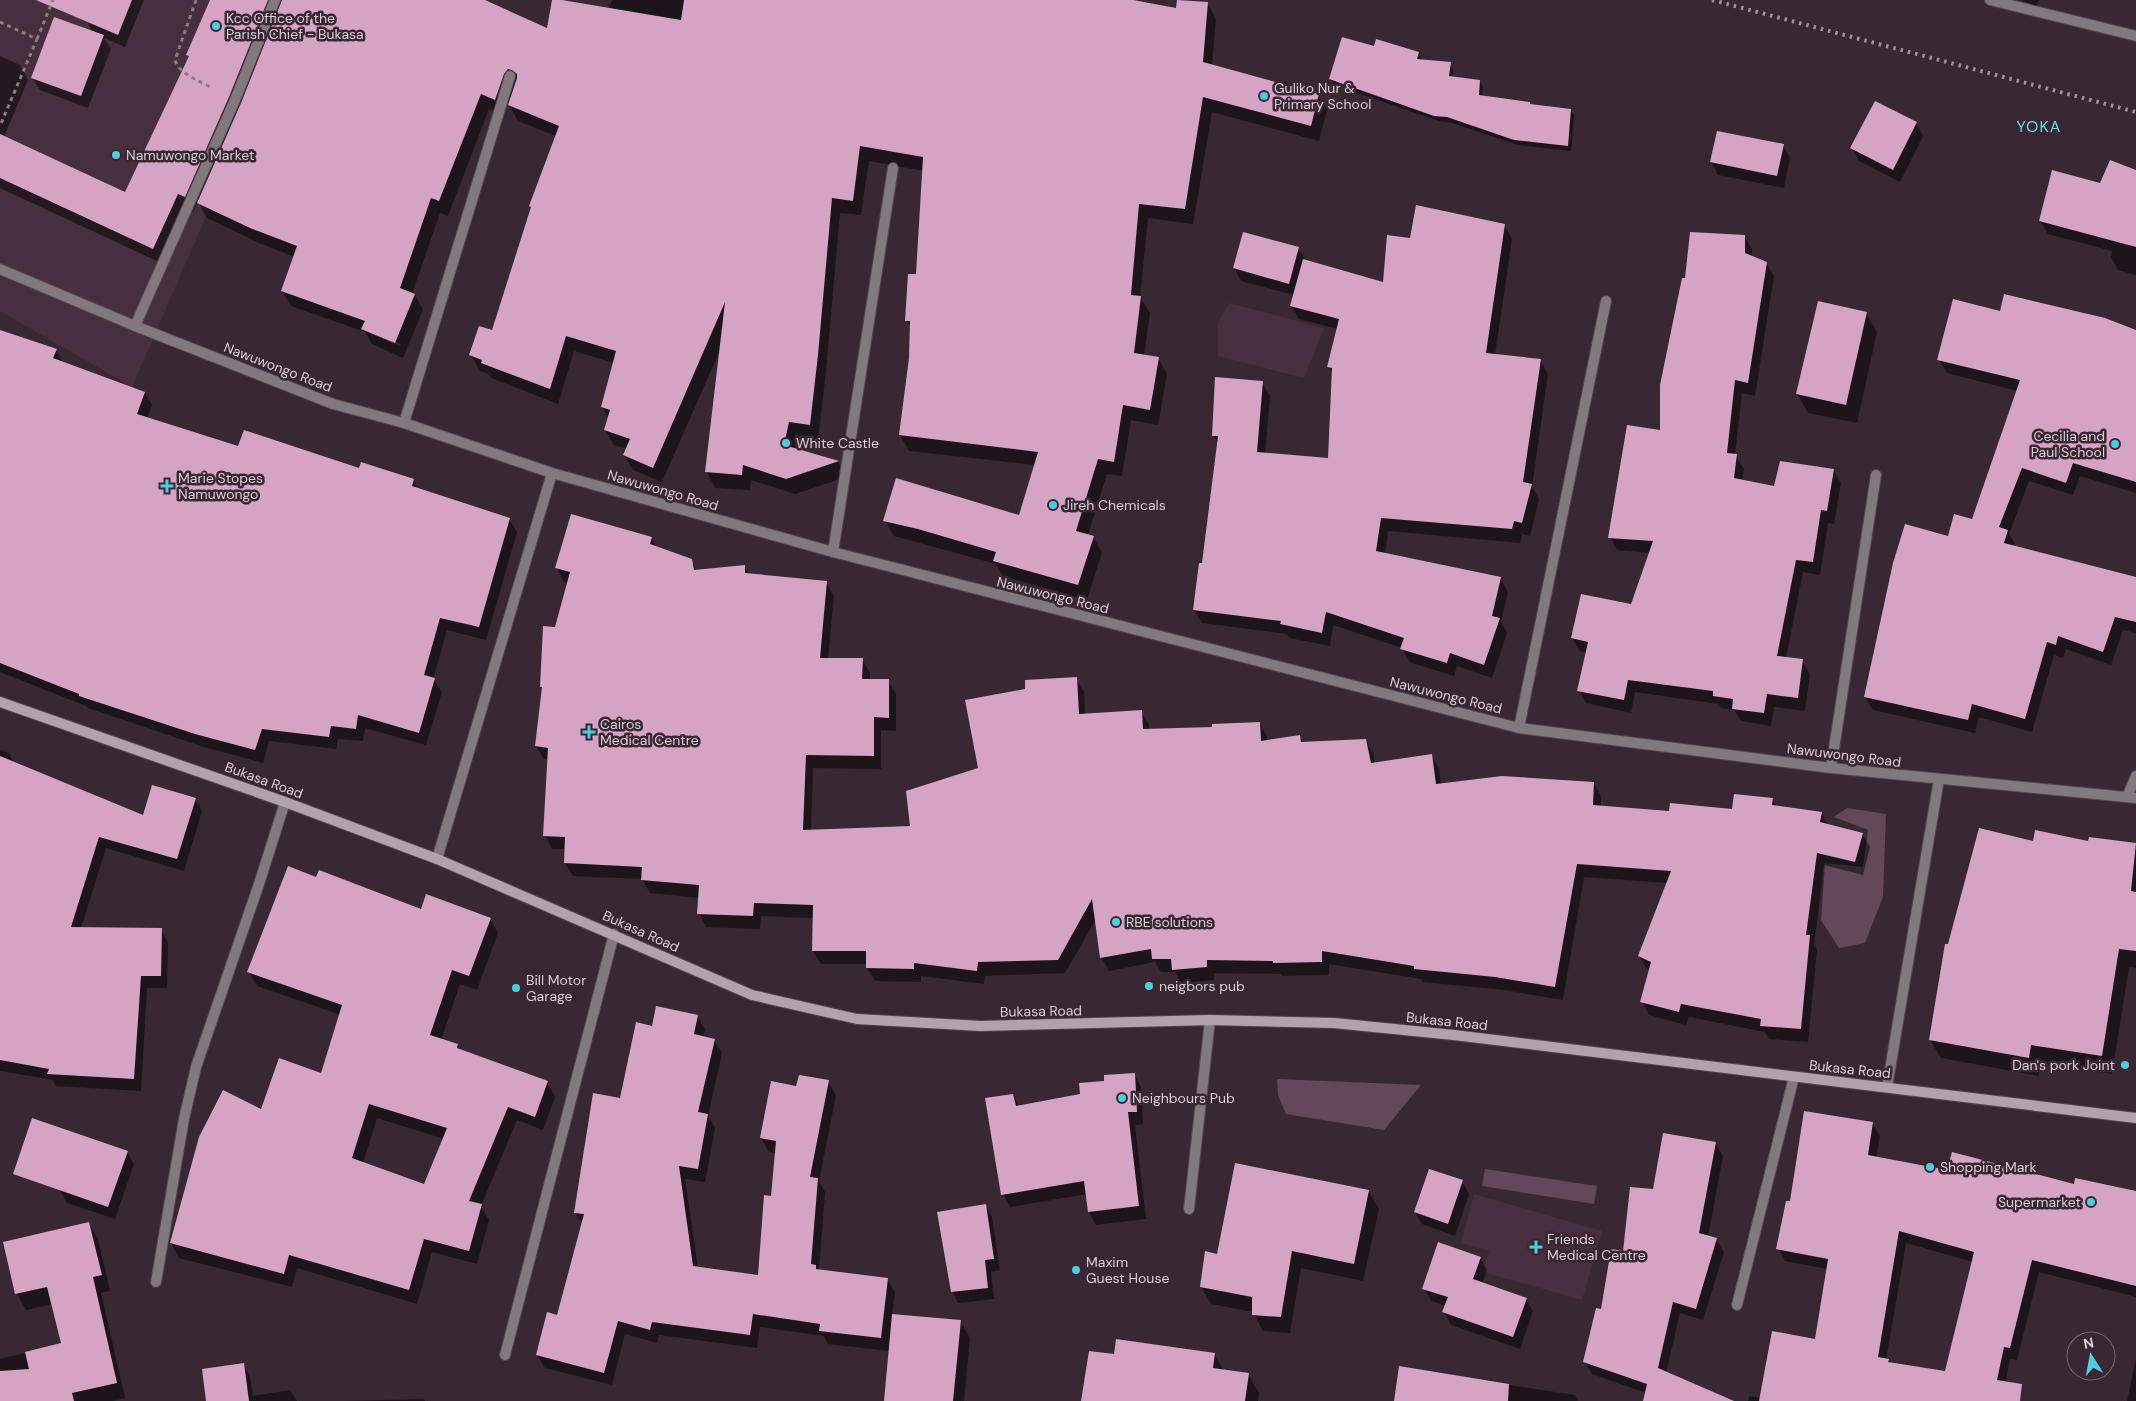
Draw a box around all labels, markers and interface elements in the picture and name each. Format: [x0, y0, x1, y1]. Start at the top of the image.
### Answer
place label: Kcc Office of the Parish Chief - Bukasa [226, 9, 364, 43]
marker: Kcc Office of the Parish Chief - Bukasa [210, 20, 222, 32]
place label: Guliko Nur & Primary School [1274, 79, 1371, 113]
marker: Guliko Nur & Primary School [1258, 90, 1270, 102]
district label: YOKA [2017, 116, 2061, 137]
place label: Namuwongo Market [126, 146, 254, 164]
marker: Namuwongo Market [110, 149, 122, 161]
street label: Nawuwongo Road [221, 338, 335, 396]
place label: Cecilia and Paul School [2031, 427, 2105, 461]
place label: White Castle [796, 434, 879, 452]
marker: White Castle [780, 437, 792, 449]
marker: Cecilia and Paul School [2109, 438, 2121, 450]
street label: Nawuwongo Road [605, 466, 721, 514]
place label: Marie Stopes Namuwongo [178, 469, 263, 503]
marker: Marie Stopes Namuwongo [160, 479, 174, 493]
place label: Jireh Chemicals [1063, 496, 1166, 514]
marker: Jireh Chemicals [1047, 499, 1059, 511]
street label: Nawuwongo Road [995, 572, 1111, 618]
street label: Nawuwongo Road [1388, 672, 1504, 718]
place label: Cairos Medical Centre [600, 715, 699, 749]
marker: Cairos Medical Centre [582, 725, 596, 739]
street label: Nawuwongo Road [1786, 739, 1902, 771]
street label: Bukasa Road [222, 758, 306, 802]
street label: Bukasa Road [600, 906, 682, 956]
place label: RBE solutions [1126, 913, 1213, 931]
marker: RBE solutions [1110, 916, 1122, 928]
place label: Bill Motor Garage [526, 971, 586, 1005]
place label: neigbors pub [1159, 977, 1245, 995]
marker: neigbors pub [1143, 980, 1155, 992]
marker: Bill Motor Garage [510, 982, 522, 994]
street label: Bukasa Road [1000, 1001, 1082, 1021]
street label: Bukasa Road [1405, 1008, 1489, 1034]
street label: Bukasa Road [1808, 1056, 1892, 1082]
place label: Dan's pork Joint [2012, 1056, 2115, 1074]
marker: Dan's pork Joint [2119, 1059, 2131, 1071]
place label: Neighbours Pub [1132, 1089, 1235, 1107]
marker: Neighbours Pub [1116, 1092, 1128, 1104]
place label: Shopping Mark [1940, 1158, 2037, 1176]
marker: Shopping Mark [1924, 1161, 1936, 1173]
place label: Supermarket [1998, 1193, 2081, 1211]
marker: Supermarket [2085, 1196, 2097, 1208]
place label: Friends Medical Centre [1547, 1230, 1646, 1264]
marker: Friends Medical Centre [1529, 1240, 1543, 1254]
place label: Maxim Guest House [1086, 1253, 1169, 1287]
marker: Maxim Guest House [1070, 1264, 1082, 1276]
north arrow [2066, 1331, 2116, 1381]
text: N [2082, 1333, 2095, 1353]

